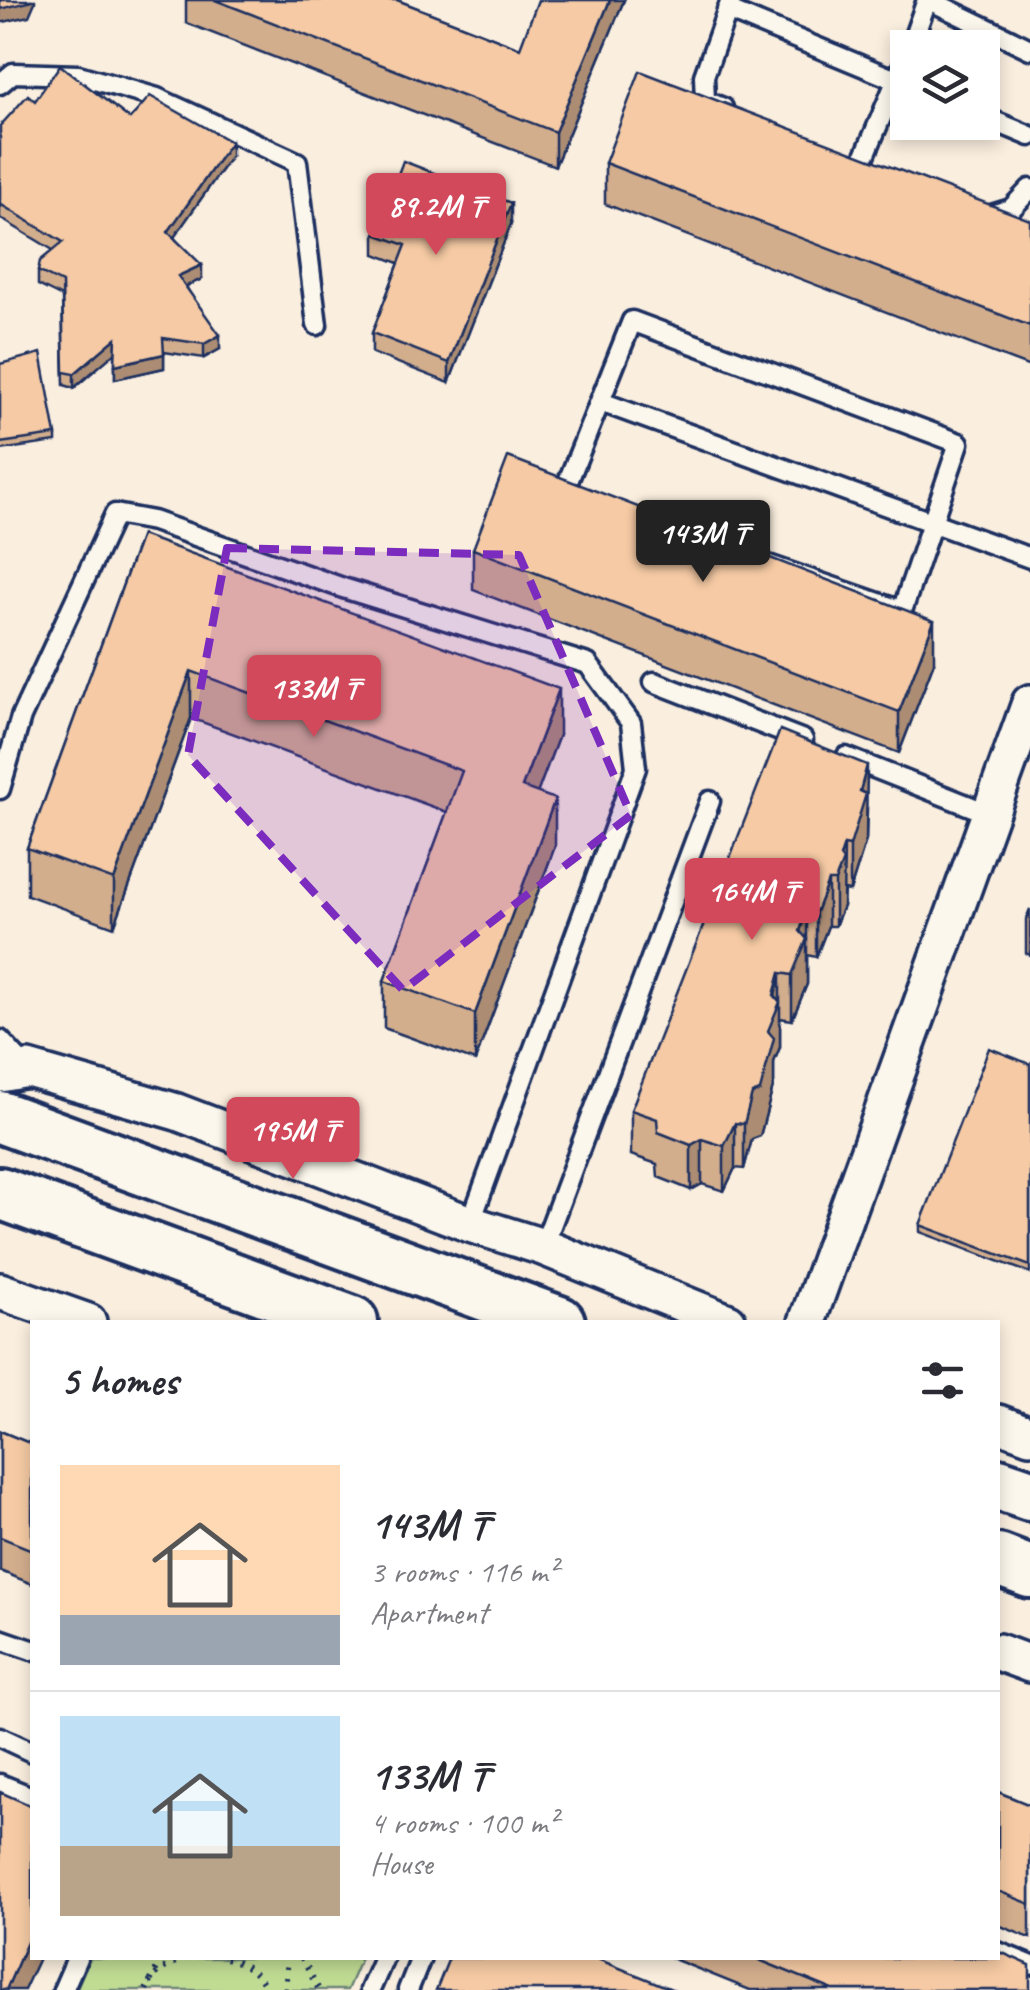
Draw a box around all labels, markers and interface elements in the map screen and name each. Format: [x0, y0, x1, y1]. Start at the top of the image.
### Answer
map controls [890, 30, 1000, 140]
button: layers [890, 30, 1000, 140]
pin: 89.2M ₸ [344, 173, 528, 258]
text: 89.2M ₸ [388, 185, 484, 226]
pin: 143M ₸ [622, 500, 784, 585]
text: 143M ₸ [658, 512, 748, 553]
pin: 133M ₸ [233, 655, 395, 740]
text: 133M ₸ [269, 667, 359, 708]
pin: 164M ₸ [671, 858, 833, 943]
text: 164M ₸ [707, 870, 797, 911]
pin: 195M ₸ [212, 1097, 374, 1182]
text: 195M ₸ [249, 1109, 338, 1150]
icon: filters [915, 1353, 970, 1408]
text: 5 homes [60, 1354, 178, 1407]
text: 143M ₸ [370, 1498, 488, 1551]
icon: home [140, 1505, 260, 1625]
text: 3 rooms · 116 m² [370, 1551, 557, 1592]
text: Apartment [370, 1592, 488, 1633]
text: 133M ₸ [370, 1749, 488, 1802]
icon: home [140, 1756, 260, 1876]
text: 4 rooms · 100 m² [370, 1802, 557, 1843]
text: House [370, 1843, 432, 1884]

